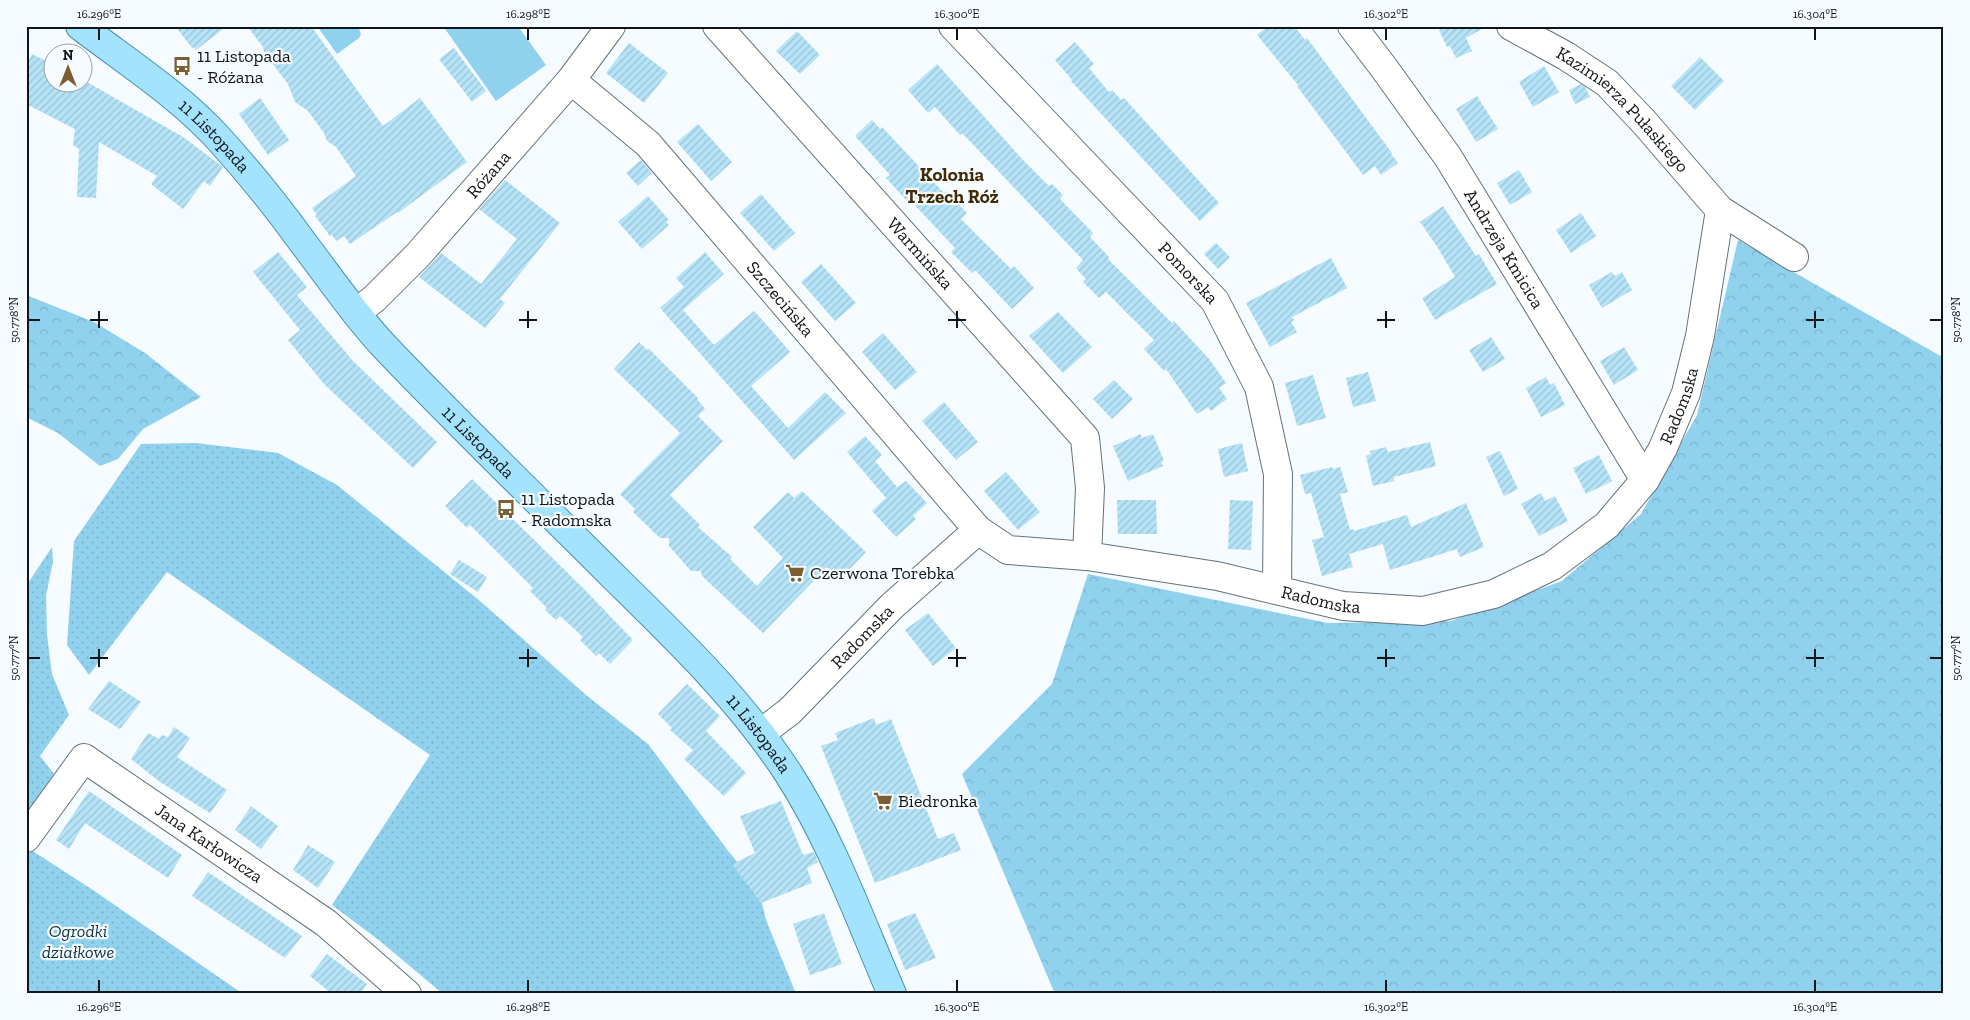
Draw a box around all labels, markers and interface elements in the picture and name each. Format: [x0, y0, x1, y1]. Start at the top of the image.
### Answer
text: 16.296°E [77, 7, 121, 21]
text: 16.298°E [506, 7, 550, 21]
text: 16.300°E [935, 7, 979, 21]
text: 16.302°E [1364, 7, 1408, 21]
text: 16.304°E [1793, 7, 1837, 21]
north arrow [42, 42, 92, 92]
street label: Kazimierza Pułaskiego [1553, 42, 1694, 177]
place label: 11 Listopada - Różana [197, 45, 291, 88]
text: N [63, 47, 74, 64]
bus stop icon: 11 Listopada - Różana [171, 55, 193, 77]
street label: 11 Listopada [174, 94, 255, 178]
street label: Różana [462, 146, 515, 203]
district label: Kolonia Trzech Róż [905, 163, 999, 208]
street label: Andrzeja Kmicica [1459, 185, 1549, 313]
street label: Warmińska [882, 213, 958, 294]
street label: Pomorska [1154, 237, 1223, 309]
street label: Szczecińska [742, 257, 819, 342]
text: 50.778°N [7, 297, 21, 343]
text: 50.778°N [1949, 297, 1963, 343]
street label: Radomska [1655, 365, 1703, 448]
street label: 11 Listopada [437, 401, 519, 483]
place label: 11 Listopada - Radomska [521, 488, 615, 531]
bus stop icon: 11 Listopada - Radomska [495, 498, 517, 520]
supermarket icon: Czerwona Torebka [784, 562, 806, 584]
place label: Czerwona Torebka [810, 562, 955, 584]
street label: Radomska [1279, 581, 1361, 618]
street label: Radomska [826, 600, 898, 673]
text: 50.777°N [7, 635, 21, 681]
text: 50.777°N [1949, 635, 1963, 681]
street label: 11 Listopada [722, 690, 796, 778]
supermarket icon: Biedronka [872, 790, 894, 812]
place label: Biedronka [898, 790, 978, 812]
street label: Jana Karłowicza [151, 799, 267, 888]
park label: Ogrodki działkowe [42, 920, 114, 963]
text: 16.296°E [77, 1000, 121, 1014]
text: 16.298°E [506, 1000, 550, 1014]
text: 16.300°E [935, 1000, 979, 1014]
text: 16.302°E [1364, 1000, 1408, 1014]
text: 16.304°E [1793, 1000, 1837, 1014]

